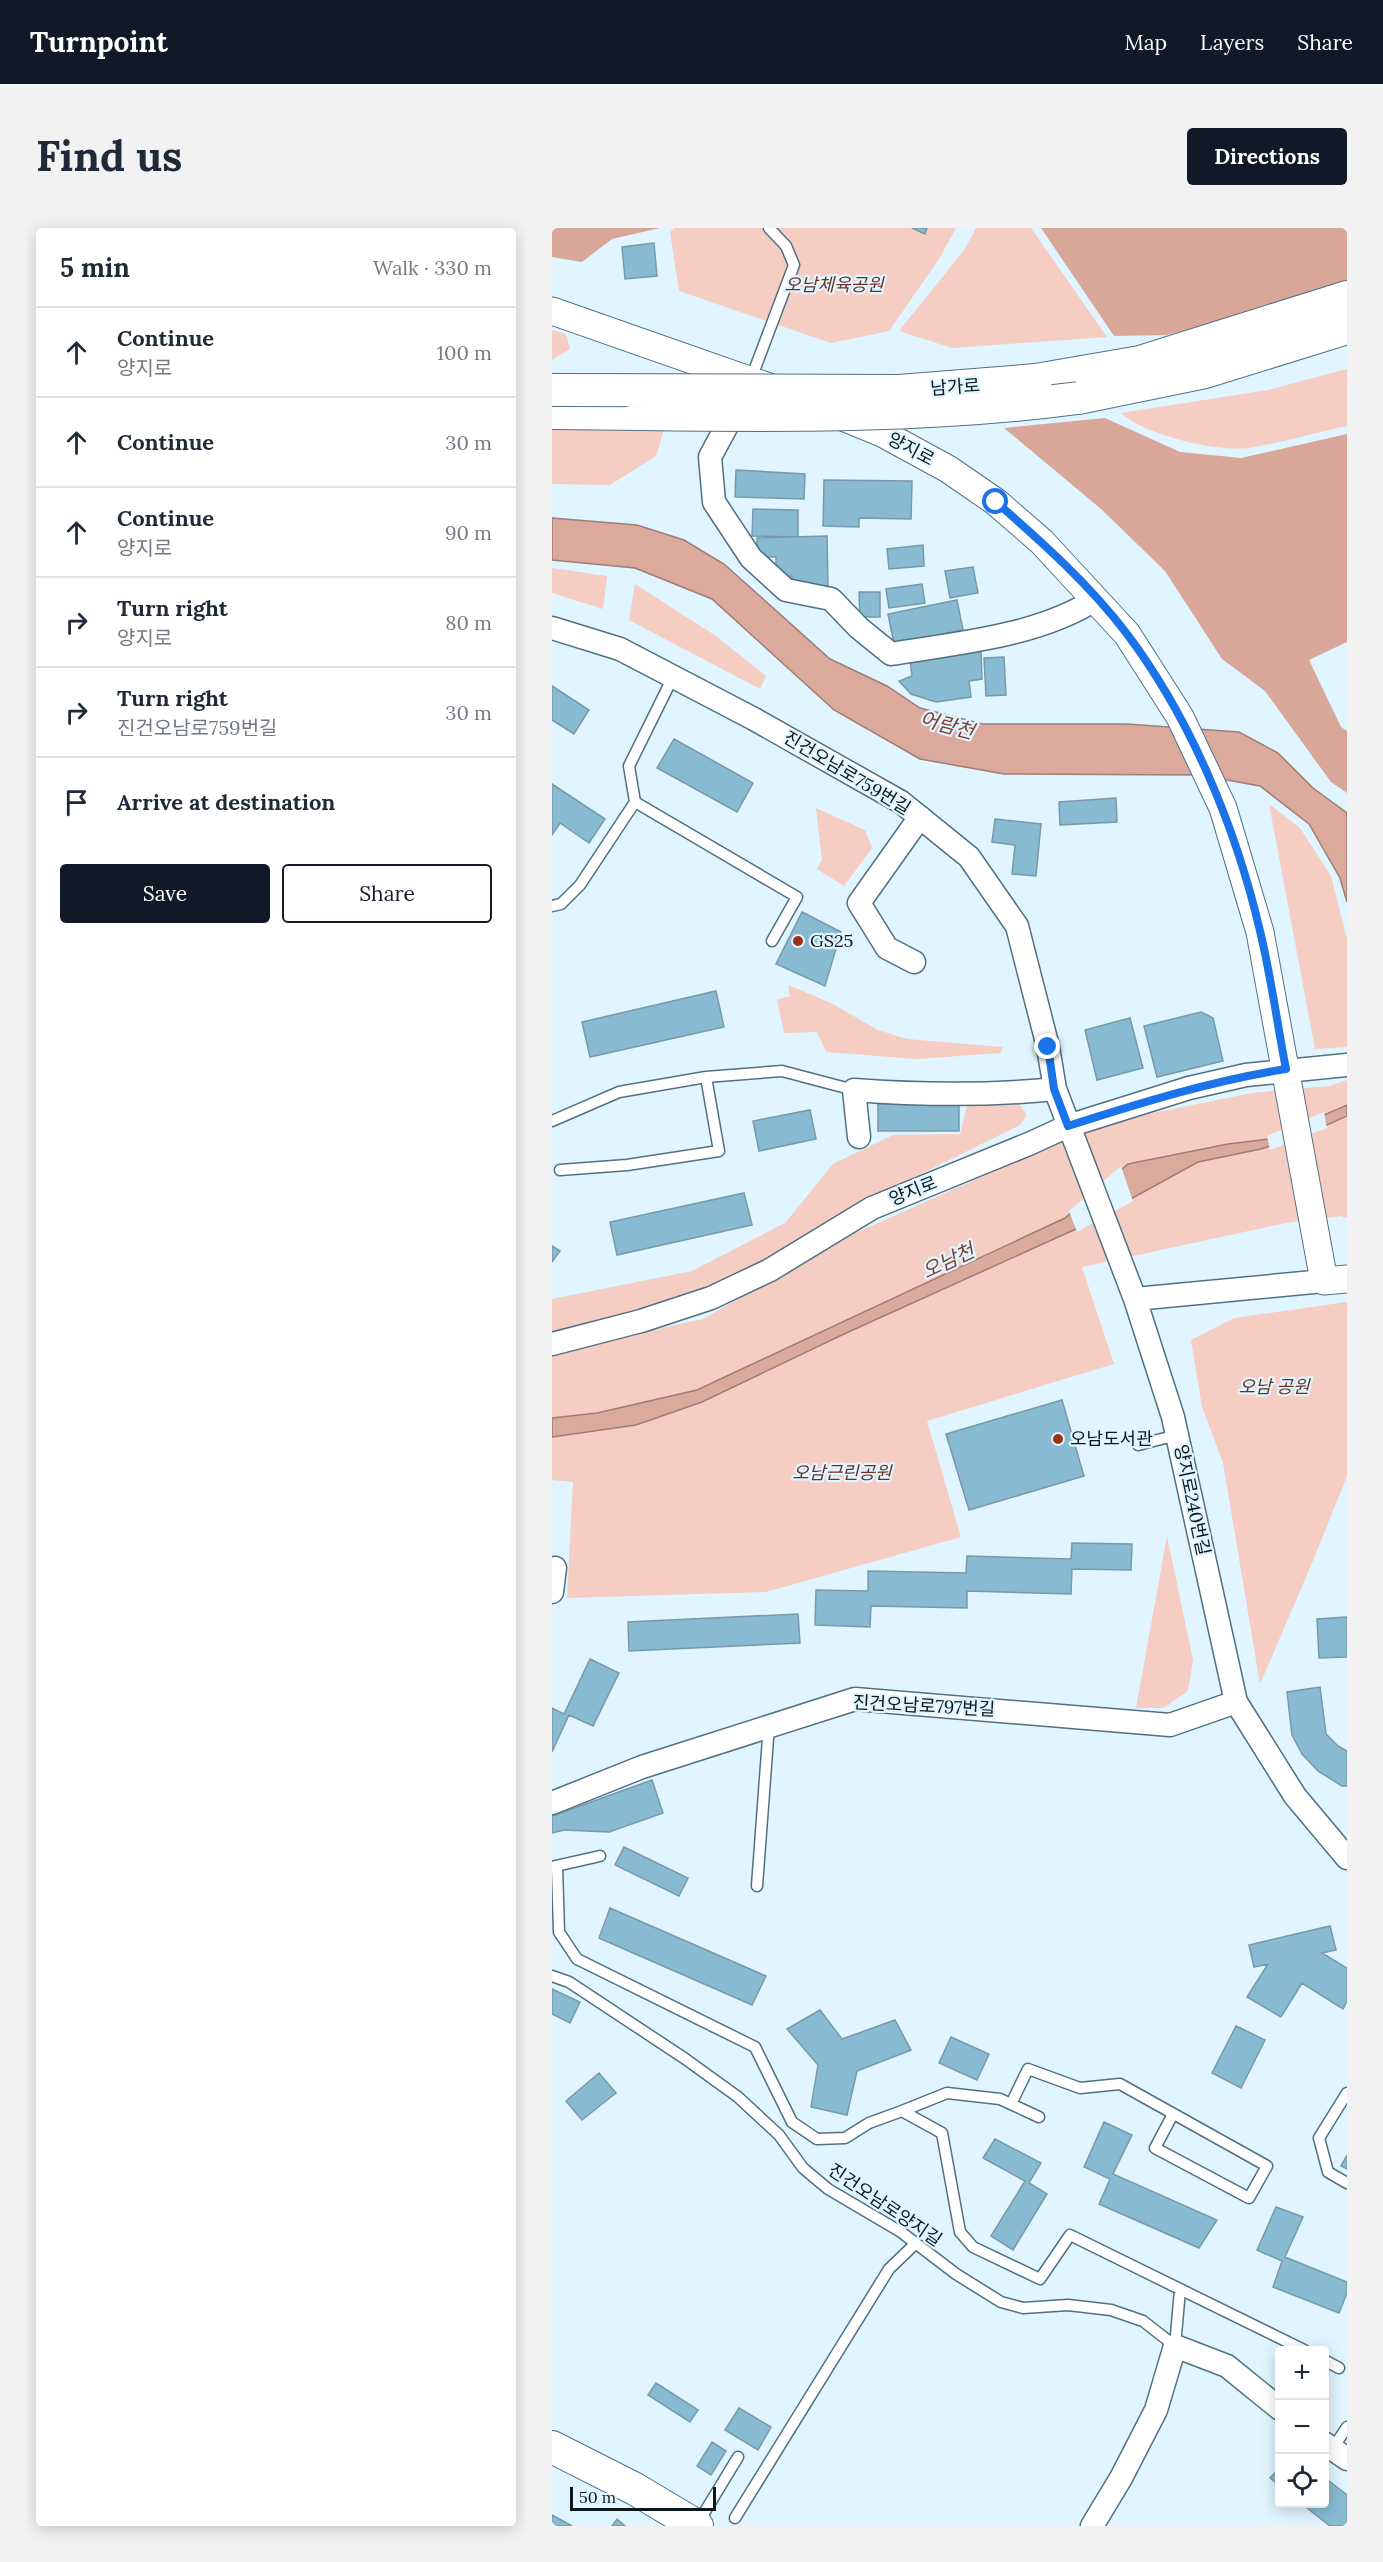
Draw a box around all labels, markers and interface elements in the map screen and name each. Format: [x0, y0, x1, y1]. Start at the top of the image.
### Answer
text: Turnpoint [30, 24, 168, 60]
text: Map [1124, 29, 1167, 56]
text: Layers [1200, 29, 1264, 56]
text: Share [1297, 29, 1353, 56]
button: Directions [1187, 128, 1347, 185]
text: Find us [36, 129, 182, 183]
text: 5 min [60, 251, 130, 284]
text: Walk · 330 m [373, 255, 492, 280]
park label: 오남체육공원 [784, 273, 885, 296]
text: Continue [117, 324, 214, 352]
icon: ahead [60, 336, 93, 369]
text: 100 m [437, 340, 492, 365]
text: 양지로 [117, 355, 172, 380]
street label: 남가로 [929, 373, 981, 400]
icon: ahead [60, 426, 93, 459]
street label: 양지로 [884, 427, 939, 470]
text: Continue [117, 428, 214, 456]
text: 30 m [445, 430, 492, 455]
route start [982, 488, 1008, 514]
text: Continue [117, 504, 214, 532]
icon: ahead [60, 516, 93, 549]
text: 90 m [445, 520, 492, 545]
text: 양지로 [117, 535, 172, 560]
text: Turn right [117, 594, 228, 622]
icon: right [60, 606, 93, 639]
text: 80 m [445, 610, 492, 635]
text: 양지로 [117, 625, 172, 650]
text: Turn right [117, 684, 228, 712]
icon: right [60, 696, 93, 729]
text: 30 m [445, 700, 492, 725]
water label: 어람천 [917, 705, 980, 744]
text: 진건오남로759번길 [117, 715, 277, 740]
street label: 진건오남로759번길 [779, 726, 915, 820]
icon: arrive [60, 786, 93, 819]
text: Arrive at destination [117, 788, 335, 816]
button: Save [60, 864, 270, 923]
button: Share [282, 864, 492, 923]
place label: GS25 [810, 929, 853, 952]
marker: GS25 [791, 934, 805, 948]
route end [1034, 1033, 1060, 1059]
street label: 양지로 [885, 1171, 940, 1211]
water label: 오남천 [917, 1236, 980, 1284]
park label: 오남 공원 [1239, 1375, 1311, 1398]
place label: 오남도서관 [1070, 1427, 1153, 1450]
marker: 오남도서관 [1051, 1432, 1065, 1446]
street label: 양지로240번길 [1169, 1442, 1215, 1558]
park label: 오남근린공원 [792, 1461, 893, 1484]
street label: 진건오남로797번길 [852, 1690, 996, 1721]
street label: 진건오남로양지길 [824, 2158, 947, 2251]
map controls [1275, 2346, 1329, 2508]
button: + [1275, 2346, 1329, 2400]
button: − [1275, 2400, 1329, 2454]
button: locate [1275, 2454, 1329, 2508]
scale bar [570, 2484, 716, 2512]
text: 50 m [579, 2487, 616, 2507]

